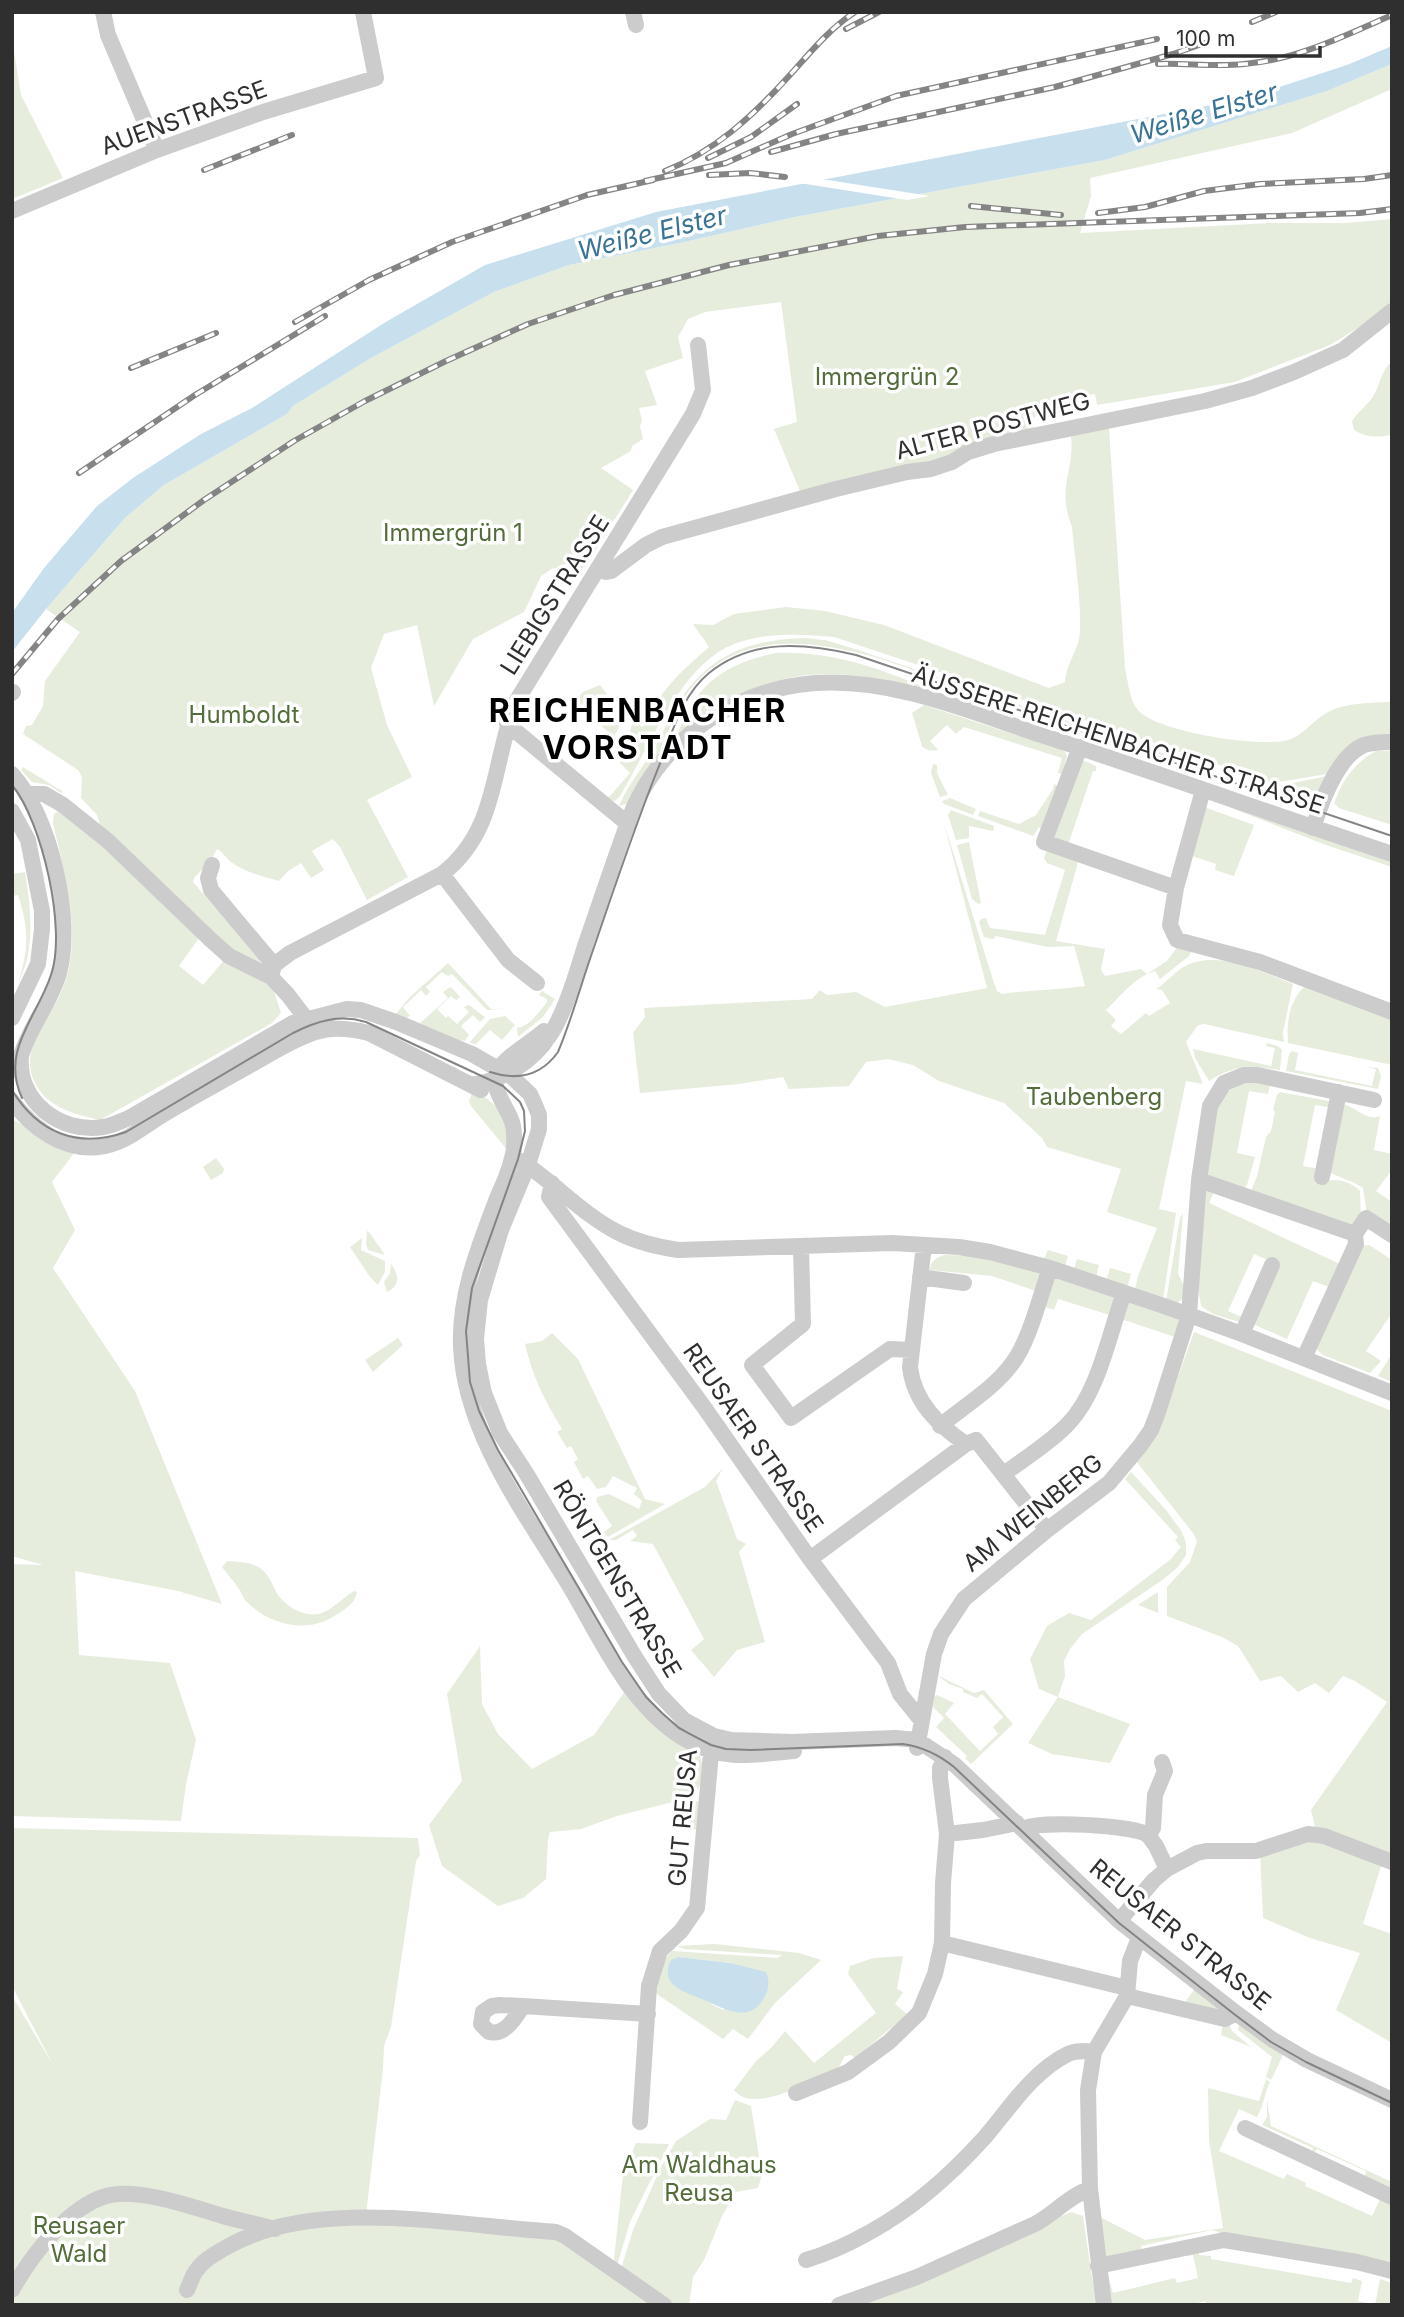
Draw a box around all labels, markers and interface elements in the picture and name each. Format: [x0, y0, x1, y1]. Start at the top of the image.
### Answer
scale bar [1166, 14, 1320, 58]
text: 100 m [1176, 26, 1235, 51]
street label: AUENSTRASSE [97, 74, 271, 161]
water label: Weiße Elster [1126, 75, 1282, 150]
water label: Weiße Elster [574, 199, 731, 266]
park label: Immergrün 2 [815, 362, 959, 391]
street label: ALTER POSTWEG [892, 386, 1093, 465]
street label: LIEBIGSTRASSE [494, 510, 615, 680]
park label: Immergrün 1 [383, 518, 523, 547]
street label: ÄUSSERE REICHENBACHER STRASSE [908, 659, 1328, 820]
district label: REICHENBACHER VORSTADT [489, 691, 787, 767]
park label: Humboldt [189, 700, 300, 729]
park label: Taubenberg [1026, 1082, 1162, 1111]
street label: REUSAER STRASSE [677, 1337, 830, 1538]
street label: AM WEINBERG [957, 1448, 1108, 1578]
street label: RÖNTGENSTRASSE [547, 1475, 688, 1683]
street label: GUT REUSA [662, 1748, 703, 1888]
street label: REUSAER STRASSE [1084, 1853, 1277, 2017]
park label: Am Waldhaus Reusa [621, 2150, 777, 2207]
park label: Reusaer Wald [33, 2211, 125, 2268]

